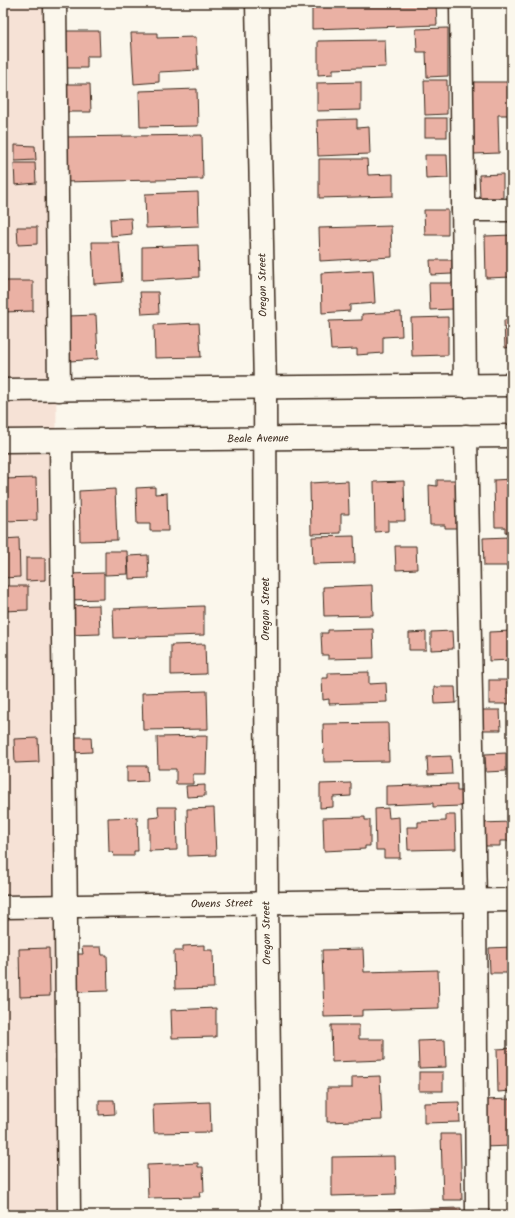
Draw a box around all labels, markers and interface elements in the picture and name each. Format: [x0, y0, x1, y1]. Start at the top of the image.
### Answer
street label: Oregon Street [253, 252, 273, 317]
street label: Beale Avenue [227, 429, 289, 449]
street label: Oregon Street [257, 576, 275, 641]
street label: Owens Street [191, 894, 254, 914]
street label: Oregon Street [257, 900, 277, 965]

